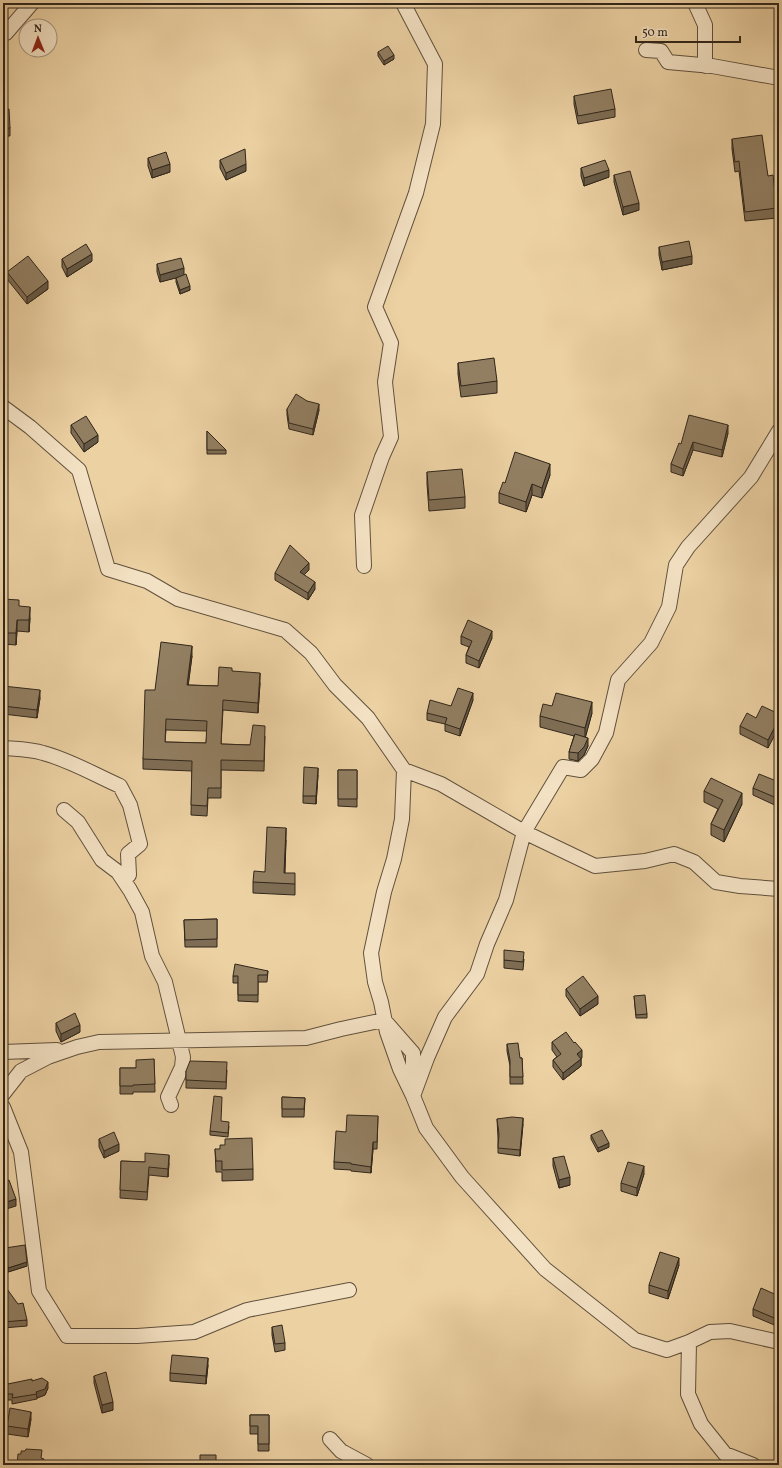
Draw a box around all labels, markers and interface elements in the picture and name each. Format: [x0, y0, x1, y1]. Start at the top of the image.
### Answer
north arrow [18, 18, 58, 58]
scale bar [636, 18, 740, 44]
text: N [34, 22, 42, 37]
text: 50 m [642, 25, 668, 41]

